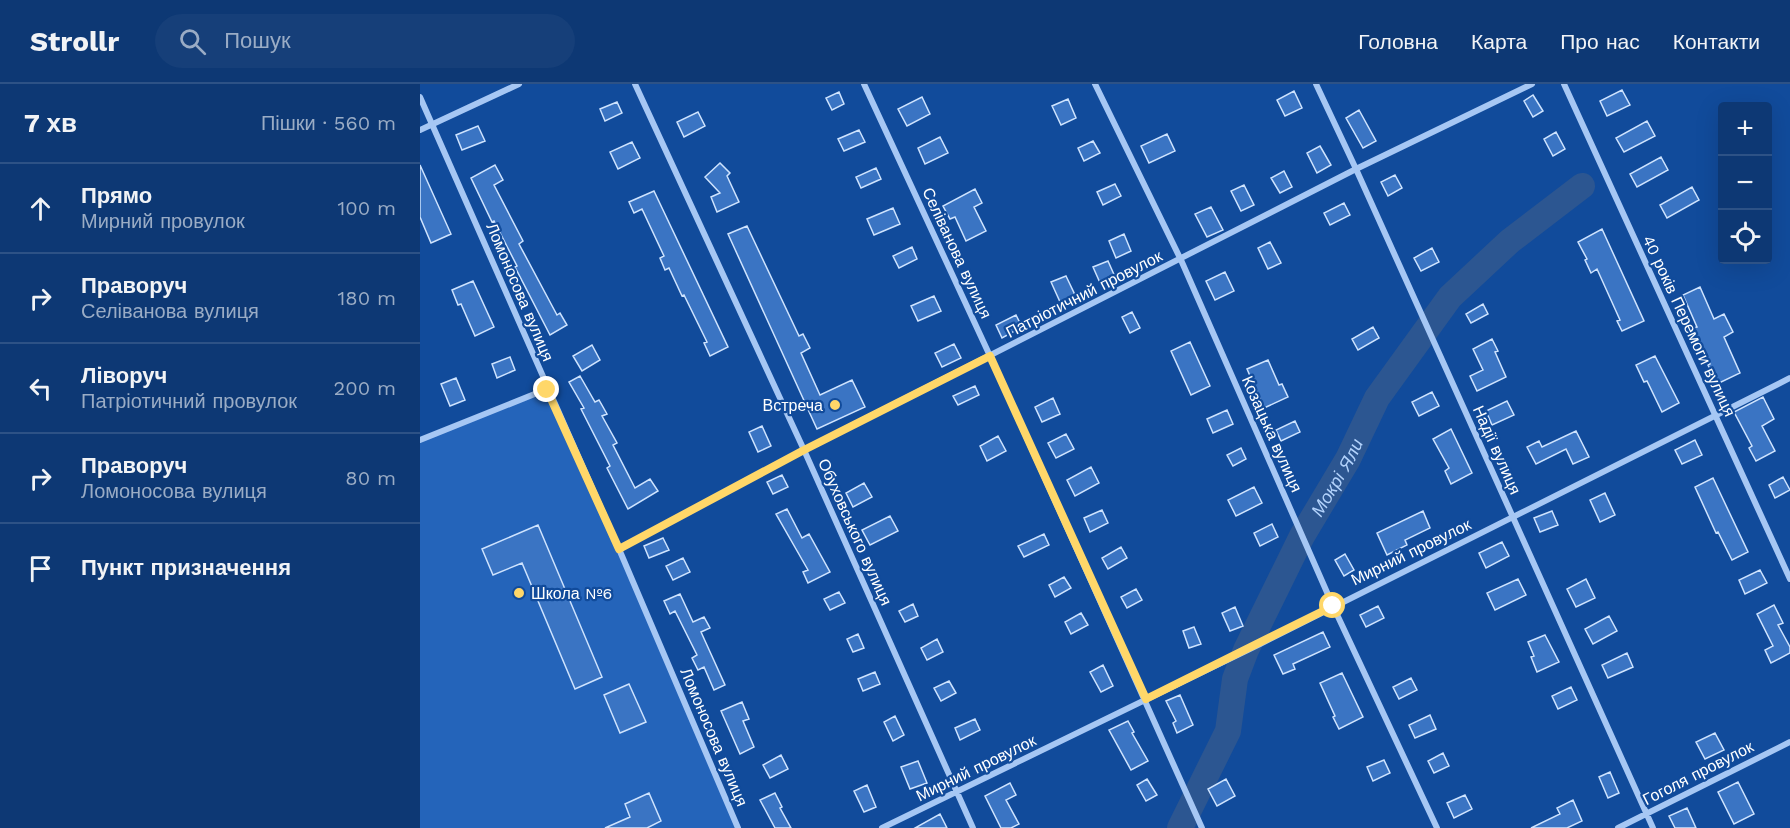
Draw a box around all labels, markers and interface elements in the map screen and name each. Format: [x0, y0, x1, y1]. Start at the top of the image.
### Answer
search box [155, 14, 575, 68]
text: Strollr [30, 25, 119, 58]
icon: search [176, 25, 209, 58]
text: Пошук [224, 28, 291, 53]
text: Головна [1358, 29, 1438, 54]
text: Карта [1471, 29, 1527, 54]
text: Про нас [1560, 29, 1640, 54]
text: Контакти [1673, 29, 1760, 54]
map controls [1718, 102, 1772, 264]
button: + [1718, 102, 1772, 156]
text: 7 хв [24, 108, 77, 138]
text: Пішки · 560 m [261, 111, 396, 135]
button: − [1718, 156, 1772, 210]
text: Прямо [81, 183, 152, 208]
street label: Селіванова вулиця [918, 184, 996, 322]
icon: ahead [24, 192, 57, 225]
text: 100 m [337, 196, 396, 220]
text: Мирний провулок [81, 209, 245, 233]
button: locate [1718, 210, 1772, 264]
street label: Ломоносова вулиця [482, 220, 558, 364]
street label: 40 років Перемоги вулиця [1639, 232, 1739, 420]
street label: Патріотичний провулок [1003, 246, 1166, 342]
text: Праворуч [81, 273, 187, 298]
icon: right [24, 282, 57, 315]
text: 180 m [338, 286, 396, 310]
text: Селіванова вулиця [81, 299, 259, 323]
text: Ліворуч [81, 363, 167, 388]
icon: left [24, 372, 57, 405]
street label: Козацька вулиця [1238, 373, 1306, 495]
text: 200 m [334, 376, 396, 400]
route end [533, 376, 559, 402]
text: Патріотичний провулок [81, 389, 297, 413]
place label: Встреча [763, 396, 823, 415]
marker: Встреча [828, 398, 842, 412]
street label: Надії вулиця [1469, 403, 1525, 497]
water label: Мокрі Яли [1306, 435, 1367, 520]
text: Праворуч [81, 453, 187, 478]
street label: Обуховського вулиця [814, 456, 896, 608]
icon: right [24, 462, 57, 495]
text: 80 m [345, 466, 396, 490]
text: Ломоносова вулиця [81, 479, 267, 503]
street label: Мирний провулок [1348, 514, 1475, 589]
icon: arrive [24, 552, 57, 585]
text: Пункт призначення [81, 555, 291, 580]
place label: Школа №6 [531, 584, 612, 603]
marker: Школа №6 [512, 586, 526, 600]
route start [1319, 592, 1345, 618]
street label: Ломоносова вулиця [676, 665, 752, 809]
street label: Мирний провулок [913, 730, 1040, 805]
street label: Гоголя провулок [1639, 736, 1757, 809]

